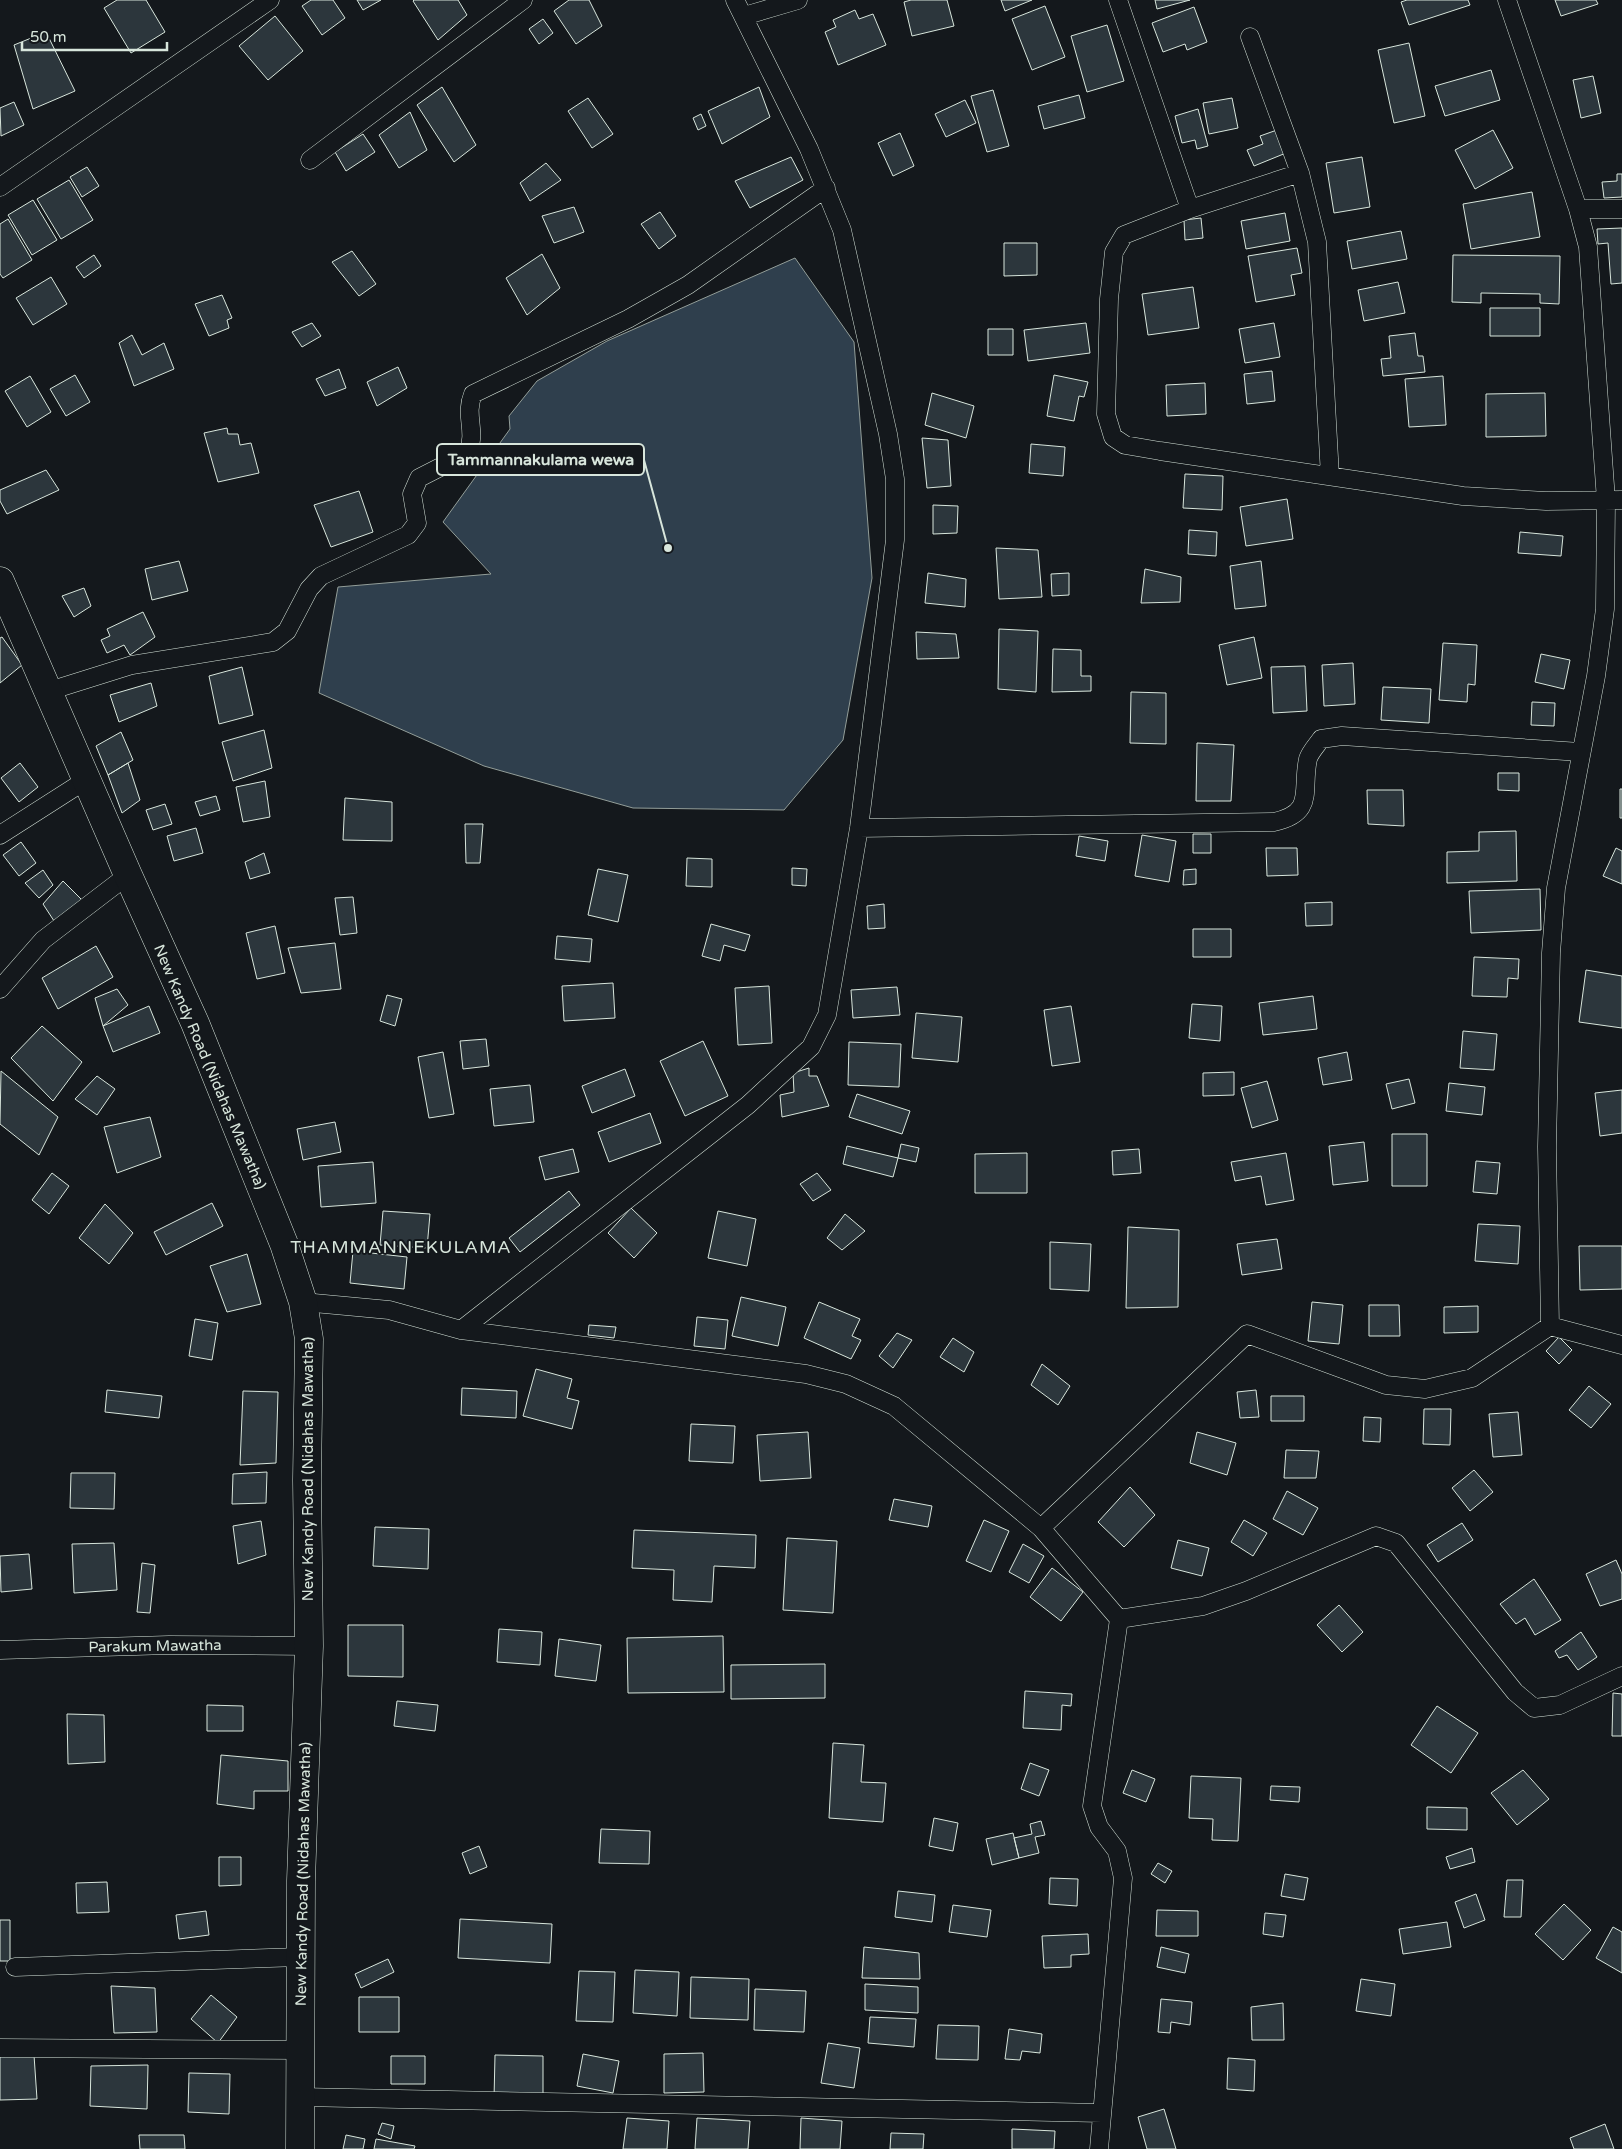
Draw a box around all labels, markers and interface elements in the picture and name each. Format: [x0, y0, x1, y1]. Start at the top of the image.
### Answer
scale bar [22, 20, 168, 52]
text: 50 m [30, 28, 67, 46]
callout: Tammannakulama wewa [437, 444, 644, 475]
text: Tammannakulama wewa [447, 450, 634, 470]
street label: New Kandy Road (Nidahas Mawatha) [150, 942, 270, 1192]
district label: THAMMANNEKULAMA [290, 1236, 512, 1258]
street label: New Kandy Road (Nidahas Mawatha) [299, 1337, 317, 1601]
street label: Parakum Mawatha [88, 1636, 222, 1656]
street label: New Kandy Road (Nidahas Mawatha) [292, 1742, 314, 2006]

